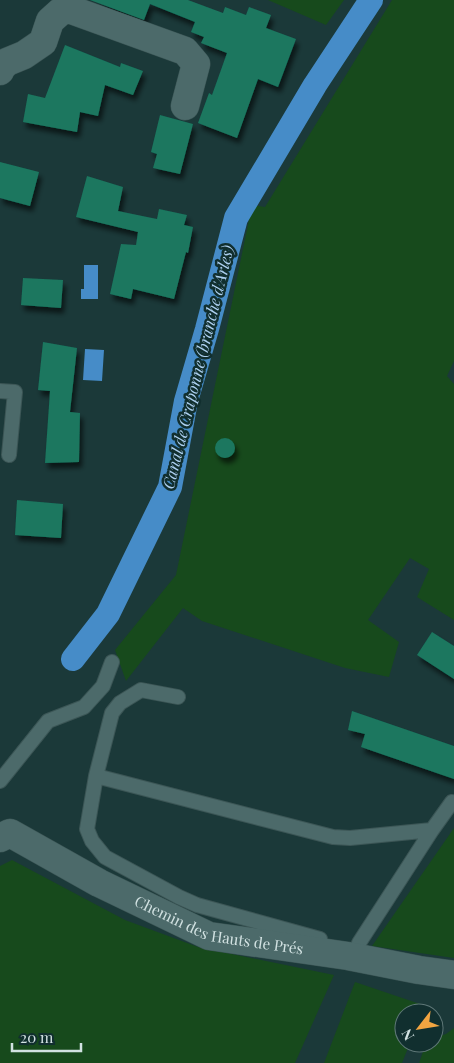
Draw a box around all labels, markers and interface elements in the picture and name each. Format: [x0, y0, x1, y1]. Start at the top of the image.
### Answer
water label: Canal de Craponne (branche d'Arles) [157, 242, 238, 491]
street label: Chemin des Hauts de Prés [131, 891, 305, 958]
north arrow [394, 1003, 444, 1053]
scale bar [12, 1020, 81, 1052]
text: N [397, 1026, 418, 1044]
text: 20 m [20, 1027, 54, 1047]

